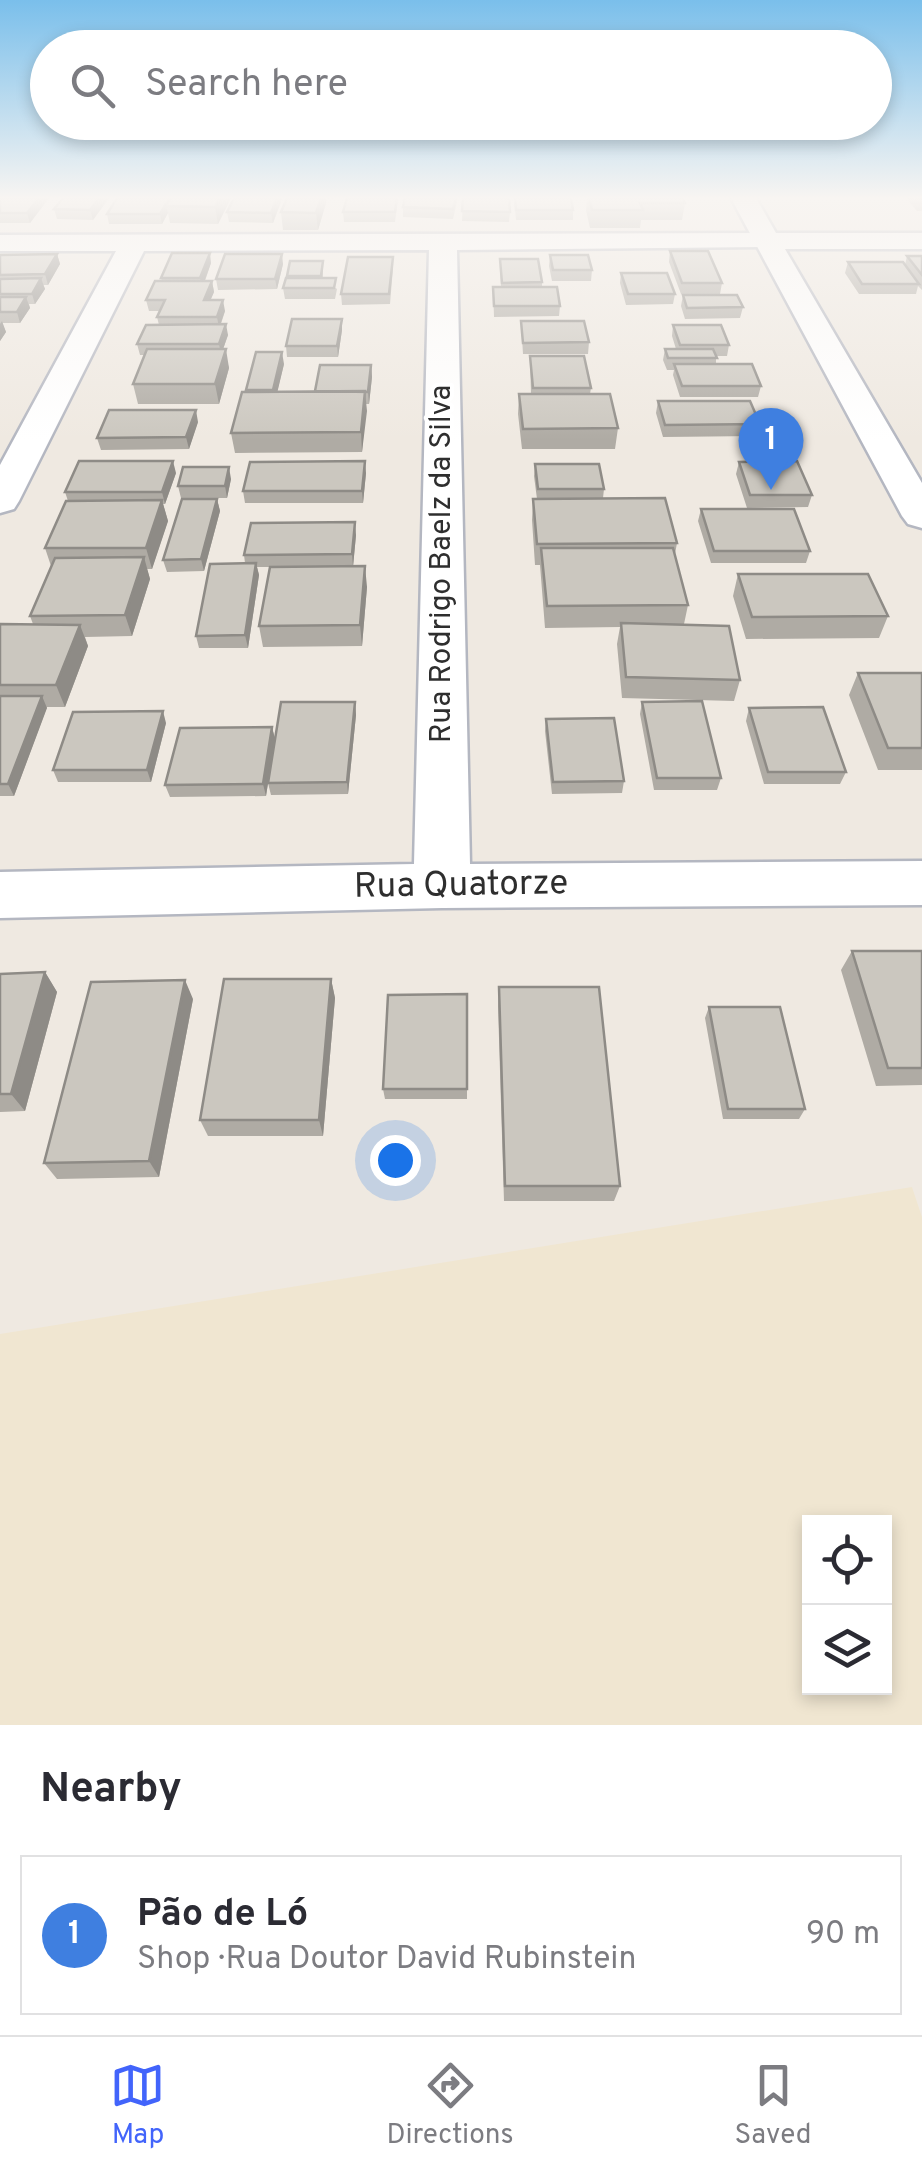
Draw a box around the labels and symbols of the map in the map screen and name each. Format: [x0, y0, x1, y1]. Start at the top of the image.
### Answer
street label: Rua Rodrigo Baelz da Silva [424, 385, 461, 743]
pin: 1 [738, 408, 804, 490]
street label: Rua Quatorze [353, 862, 569, 910]
your location [370, 1135, 421, 1186]

